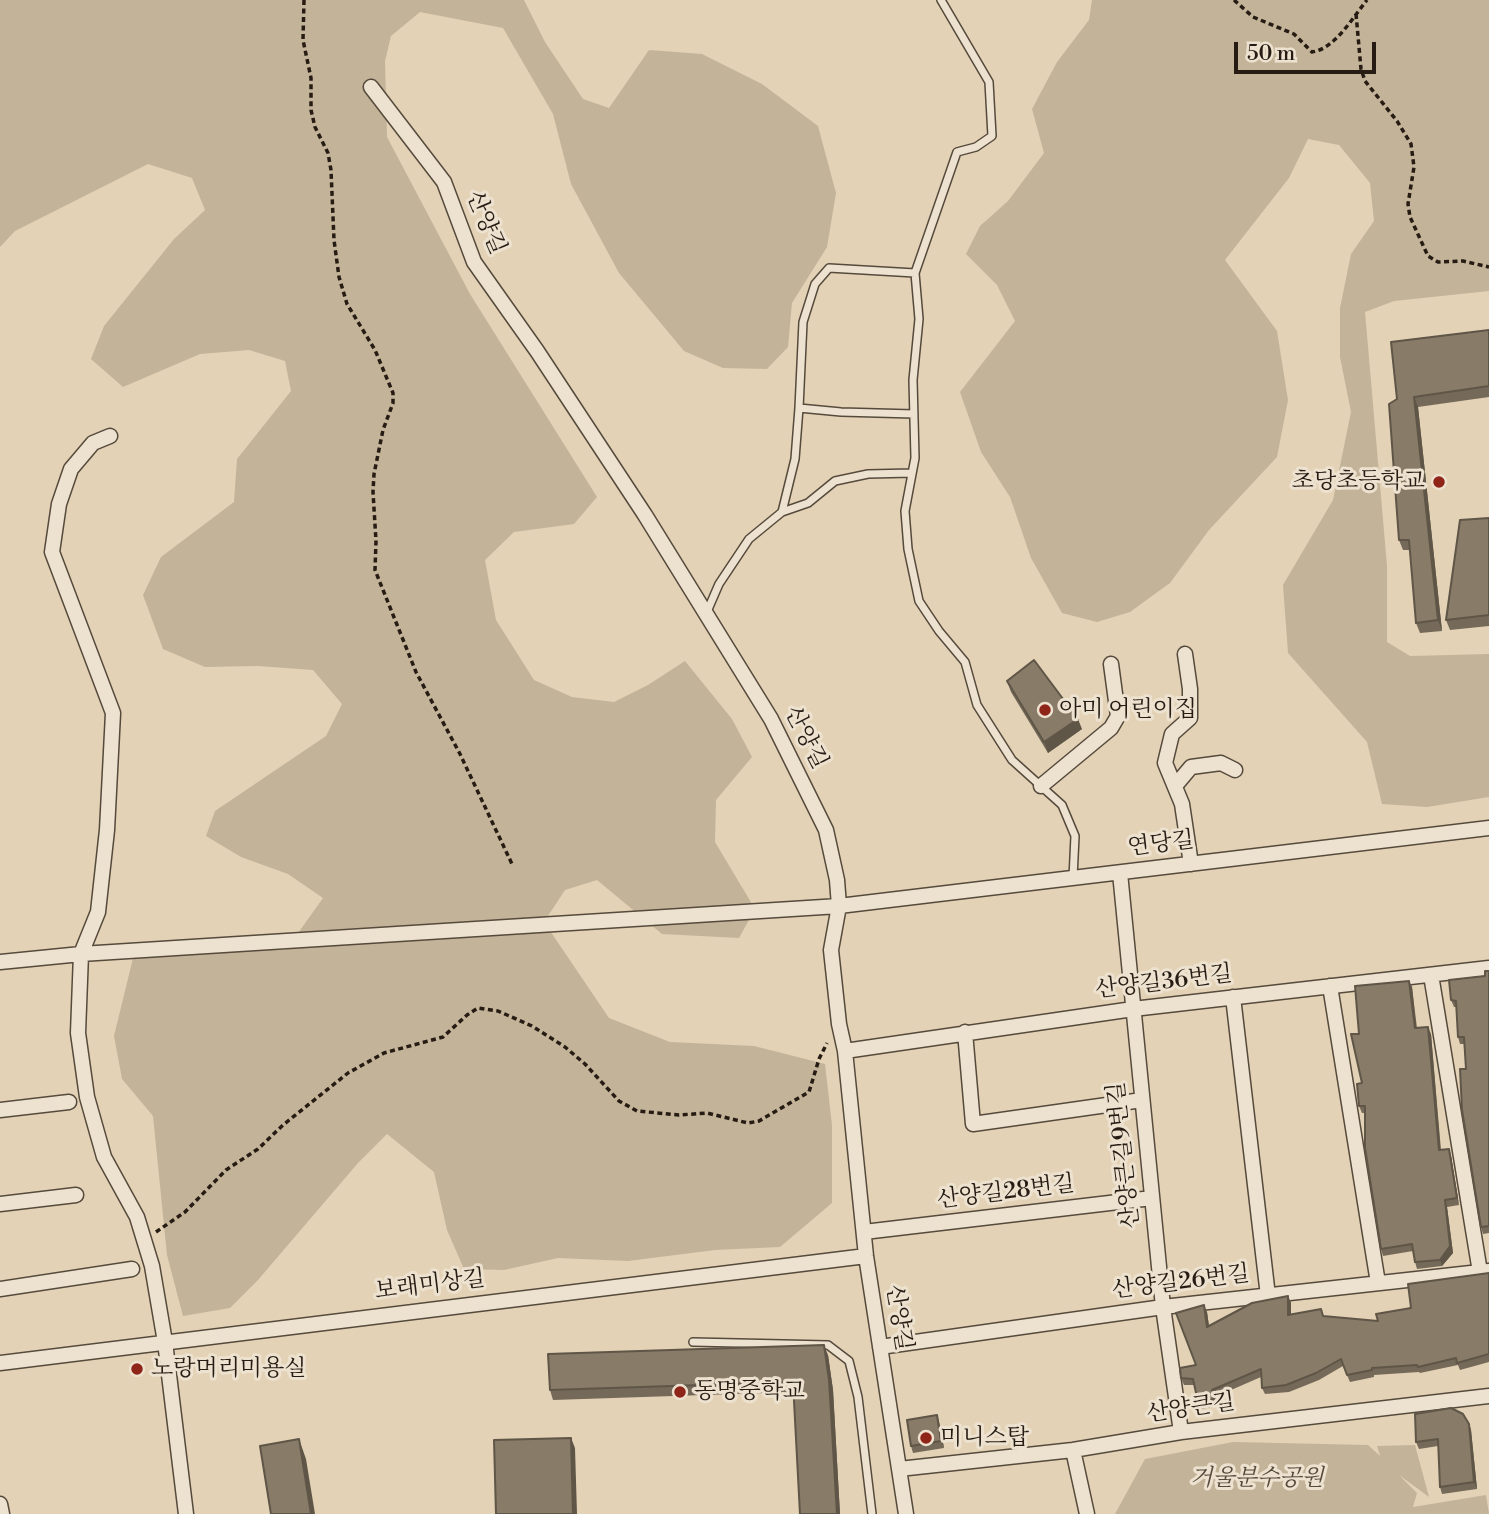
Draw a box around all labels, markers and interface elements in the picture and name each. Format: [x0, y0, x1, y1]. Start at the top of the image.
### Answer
scale bar [1237, 28, 1379, 72]
text: 50 m [1247, 41, 1295, 67]
street label: 산양길 [459, 187, 511, 259]
place label: 초당초등학교 [1292, 468, 1425, 496]
marker: 초당초등학교 [1431, 474, 1447, 490]
place label: 아미 어린이집 [1059, 696, 1197, 724]
street label: 산양길 [778, 702, 832, 774]
marker: 아미 어린이집 [1037, 702, 1053, 718]
street label: 연당길 [1126, 827, 1196, 863]
street label: 산양길36번길 [1094, 961, 1234, 1005]
street label: 산양큰길9번길 [1104, 1080, 1146, 1230]
street label: 산양길28번길 [936, 1171, 1076, 1215]
street label: 산양길26번길 [1111, 1261, 1251, 1305]
street label: 보래미상길 [373, 1266, 487, 1306]
street label: 산양길 [879, 1283, 917, 1353]
place label: 노랑머리미용실 [151, 1355, 307, 1383]
marker: 노랑머리미용실 [129, 1361, 145, 1377]
place label: 동명중학교 [694, 1378, 805, 1406]
marker: 동명중학교 [672, 1384, 688, 1400]
street label: 산양큰길 [1145, 1389, 1237, 1429]
place label: 미니스탑 [940, 1424, 1029, 1452]
marker: 미니스탑 [918, 1430, 934, 1446]
park label: 거울분수공원 [1190, 1465, 1324, 1493]

